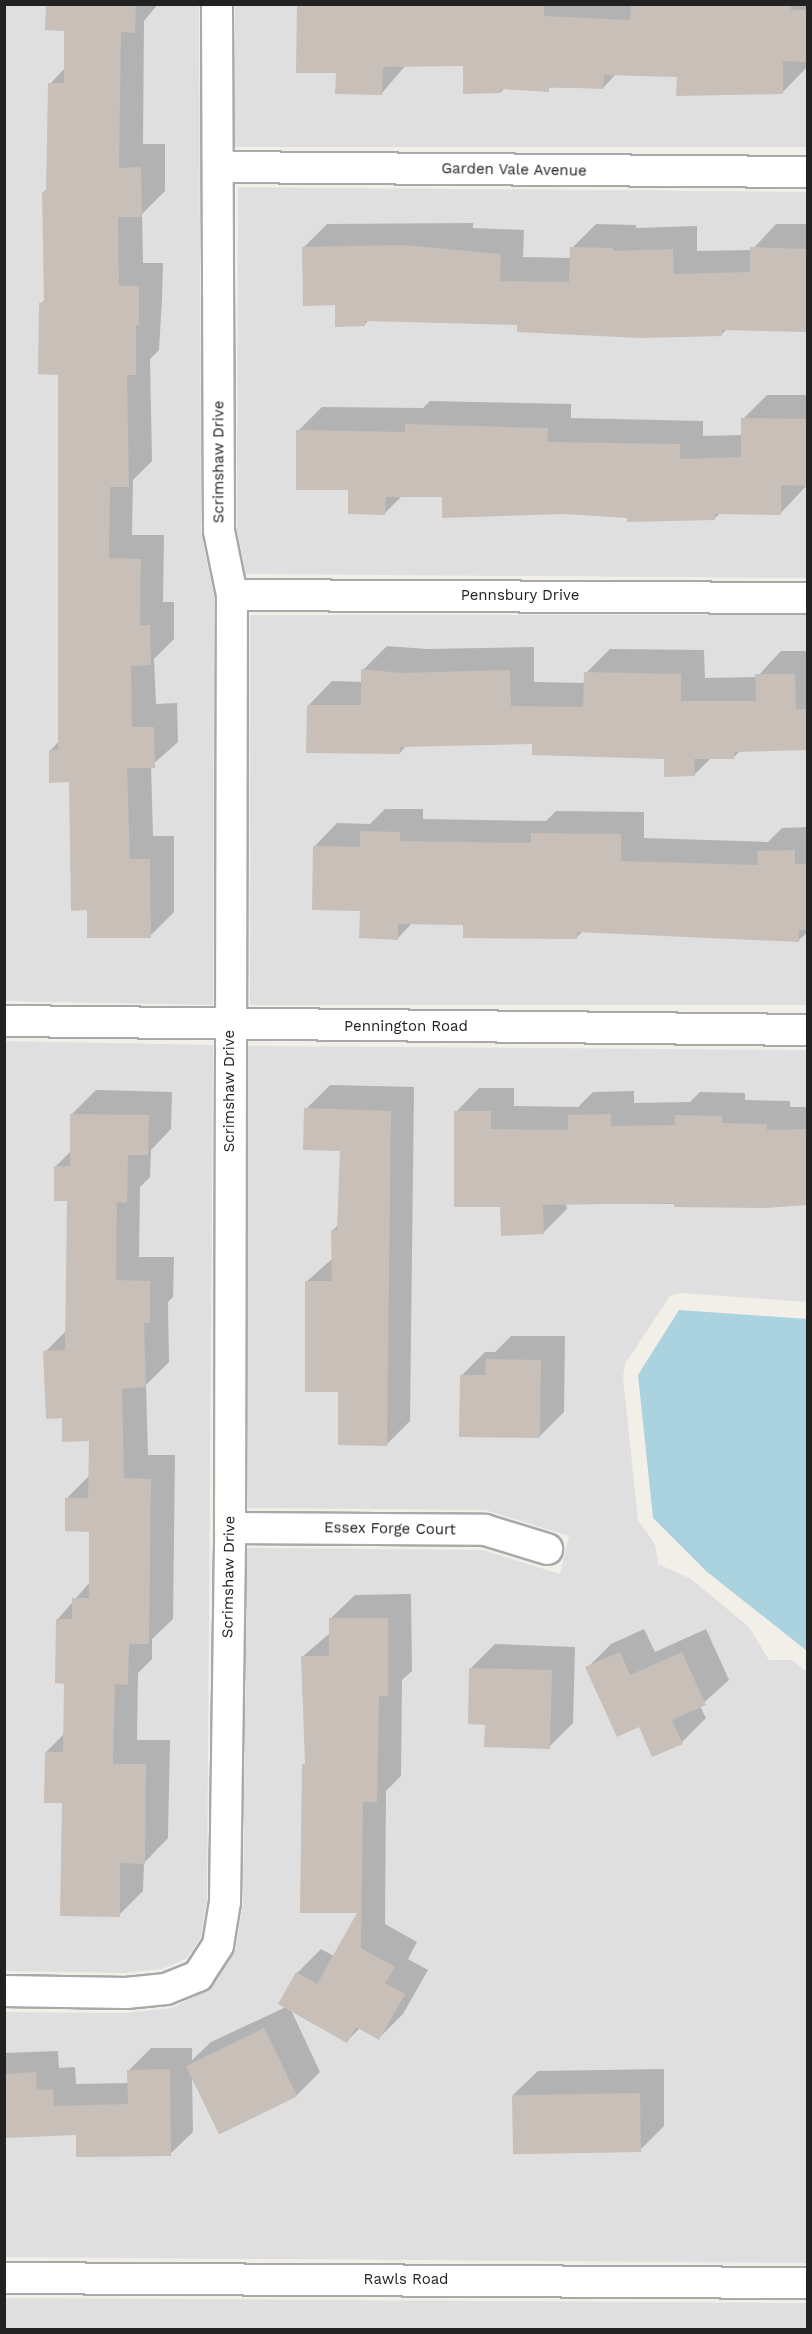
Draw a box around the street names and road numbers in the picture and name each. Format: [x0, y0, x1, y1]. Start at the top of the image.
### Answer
street label: Garden Vale Avenue [441, 160, 587, 180]
street label: Scrimshaw Drive [210, 401, 228, 523]
street label: Pennsbury Drive [460, 587, 580, 605]
street label: Pennington Road [344, 1018, 468, 1036]
street label: Scrimshaw Drive [221, 1030, 239, 1152]
street label: Scrimshaw Drive [219, 1515, 239, 1639]
street label: Essex Forge Court [324, 1519, 456, 1539]
street label: Rawls Road [363, 2271, 449, 2289]

